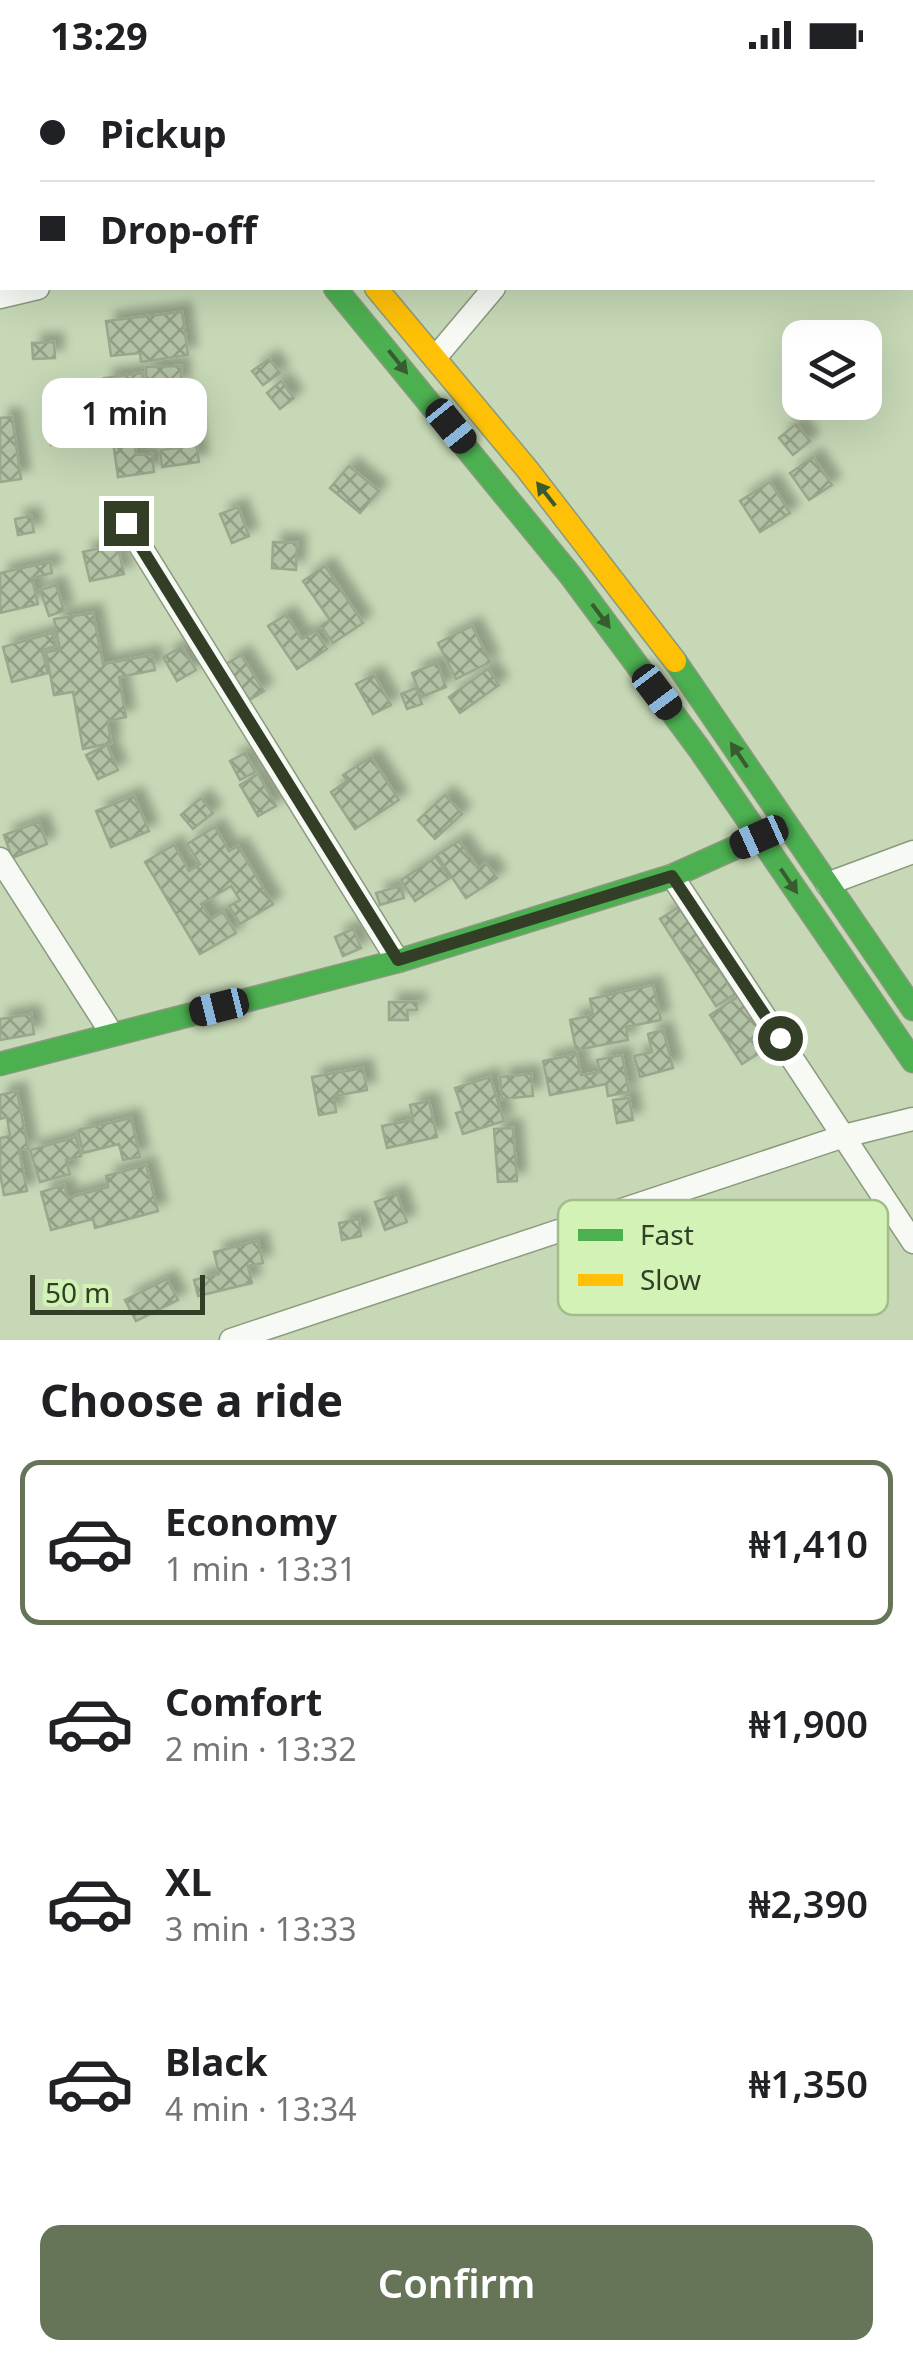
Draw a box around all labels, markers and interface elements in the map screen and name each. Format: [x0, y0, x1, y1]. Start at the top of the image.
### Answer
text: 13:29 [50, 9, 148, 61]
text: Pickup [100, 107, 227, 159]
text: Drop-off [100, 203, 257, 255]
map controls [782, 320, 882, 420]
button: layers [782, 320, 882, 420]
one-way arrow [387, 349, 408, 374]
callout: 1 min [44, 378, 208, 448]
text: 1 min [81, 391, 168, 434]
car [420, 393, 482, 459]
one-way arrow [536, 481, 557, 507]
route end [104, 501, 149, 546]
one-way arrow [590, 603, 610, 629]
car [627, 659, 687, 725]
one-way arrow [730, 742, 749, 768]
car [725, 811, 793, 863]
one-way arrow [779, 867, 798, 894]
car [186, 985, 252, 1029]
route start [758, 1016, 803, 1061]
legend [558, 1200, 888, 1315]
text: Fast [640, 1215, 694, 1253]
text: Slow [640, 1260, 701, 1298]
scale bar [30, 1270, 205, 1314]
text: 50 m [45, 1273, 111, 1311]
text: Choose a ride [40, 1369, 343, 1430]
text: Economy [165, 1495, 337, 1547]
icon: car [45, 1498, 135, 1588]
text: ₦1,410 [749, 1517, 868, 1569]
text: 1 min · 13:31 [165, 1547, 357, 1590]
text: Comfort [165, 1675, 322, 1727]
icon: car [45, 1678, 135, 1768]
text: ₦1,900 [749, 1697, 868, 1749]
text: 2 min · 13:32 [165, 1727, 357, 1770]
text: XL [165, 1855, 212, 1907]
icon: car [45, 1858, 135, 1948]
text: ₦2,390 [749, 1877, 868, 1929]
text: 3 min · 13:33 [165, 1907, 357, 1950]
text: Black [165, 2035, 268, 2087]
icon: car [45, 2038, 135, 2128]
text: ₦1,350 [749, 2057, 868, 2109]
text: 4 min · 13:34 [165, 2087, 357, 2130]
button: Confirm [40, 2225, 873, 2340]

